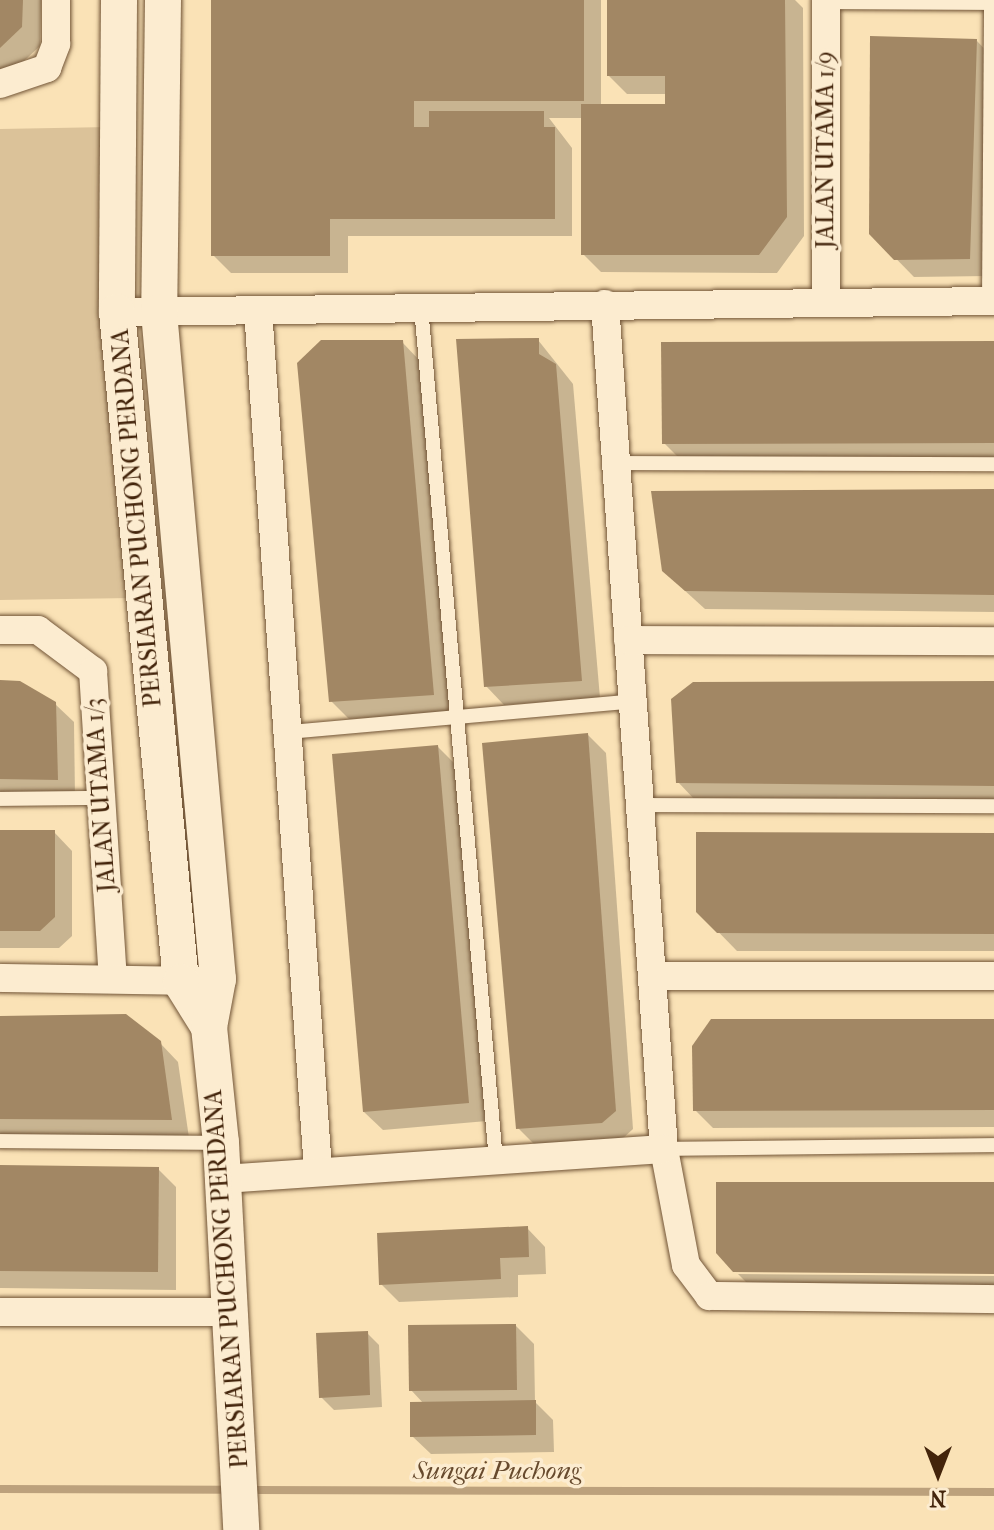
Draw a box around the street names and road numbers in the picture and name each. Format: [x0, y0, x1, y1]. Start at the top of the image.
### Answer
street label: JALAN UTAMA 1/9 [812, 51, 840, 249]
street label: PERSIARAN PUCHONG PERDANA [106, 328, 168, 708]
street label: JALAN UTAMA 1/3 [80, 697, 122, 893]
street label: PERSIARAN PUCHONG PERDANA [199, 1089, 255, 1469]

